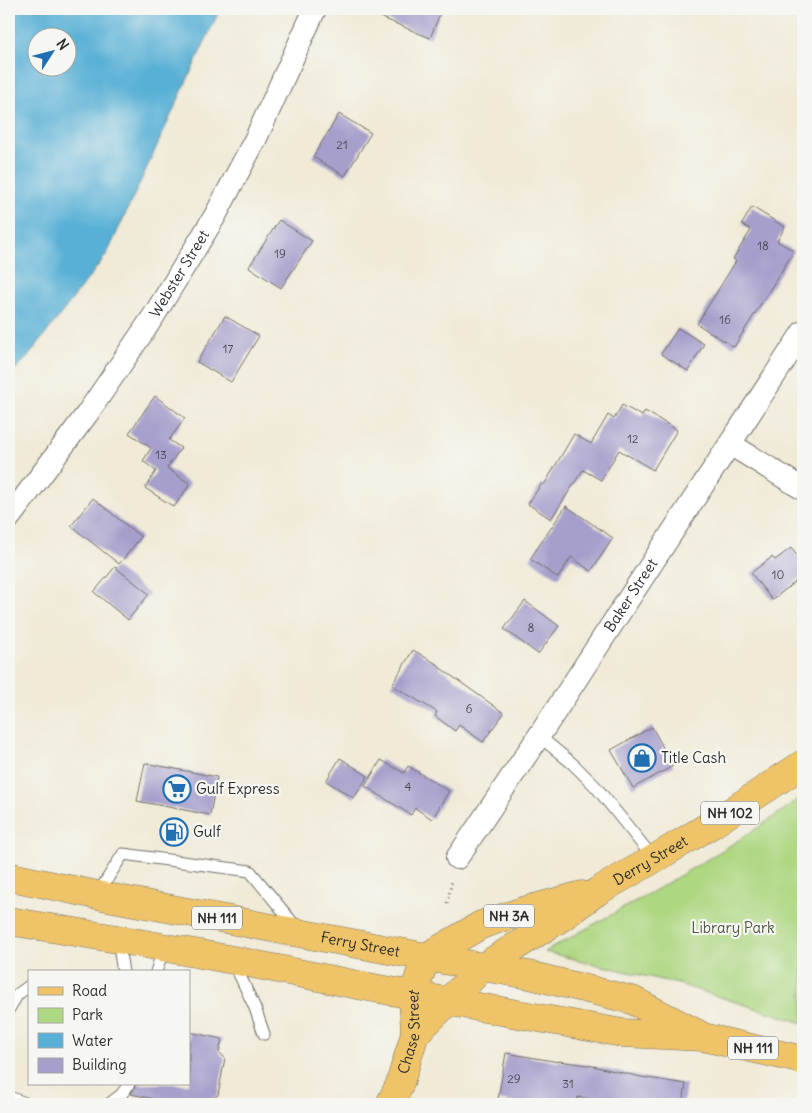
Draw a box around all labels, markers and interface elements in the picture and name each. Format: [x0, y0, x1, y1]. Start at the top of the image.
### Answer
north arrow [28, 28, 78, 78]
text: N [52, 35, 73, 54]
house number: 21 [336, 137, 348, 152]
street label: Webster Street [145, 226, 213, 321]
house number: 18 [757, 238, 769, 253]
house number: 19 [274, 246, 286, 261]
house number: 16 [719, 312, 731, 327]
house number: 17 [223, 341, 233, 356]
house number: 12 [627, 431, 639, 446]
house number: 13 [155, 447, 167, 462]
street label: Baker Street [600, 555, 661, 635]
house number: 10 [772, 567, 784, 582]
house number: 8 [528, 620, 535, 635]
house number: 6 [466, 701, 473, 716]
shop icon: Title Cash [627, 743, 657, 773]
place label: Title Cash [661, 748, 726, 767]
supermarket icon: Gulf Express [162, 774, 192, 804]
place label: Gulf Express [196, 779, 280, 798]
house number: 4 [405, 779, 412, 794]
road number: NH 102 [701, 801, 759, 824]
fuel station icon: Gulf [159, 817, 189, 847]
place label: Gulf [193, 822, 222, 841]
street label: Derry Street [610, 831, 691, 889]
road number: NH 3A [484, 904, 534, 928]
road number: NH 111 [192, 906, 242, 930]
park label: Library Park [691, 918, 775, 937]
street label: Ferry Street [319, 927, 402, 961]
legend [28, 970, 190, 1086]
text: Road [72, 981, 107, 1000]
street label: Chase Street [393, 987, 424, 1076]
text: Park [72, 1005, 103, 1024]
text: Water [72, 1031, 113, 1050]
road number: NH 111 [728, 1036, 778, 1060]
text: Building [72, 1055, 127, 1074]
house number: 29 [507, 1071, 521, 1086]
house number: 31 [562, 1076, 574, 1091]

